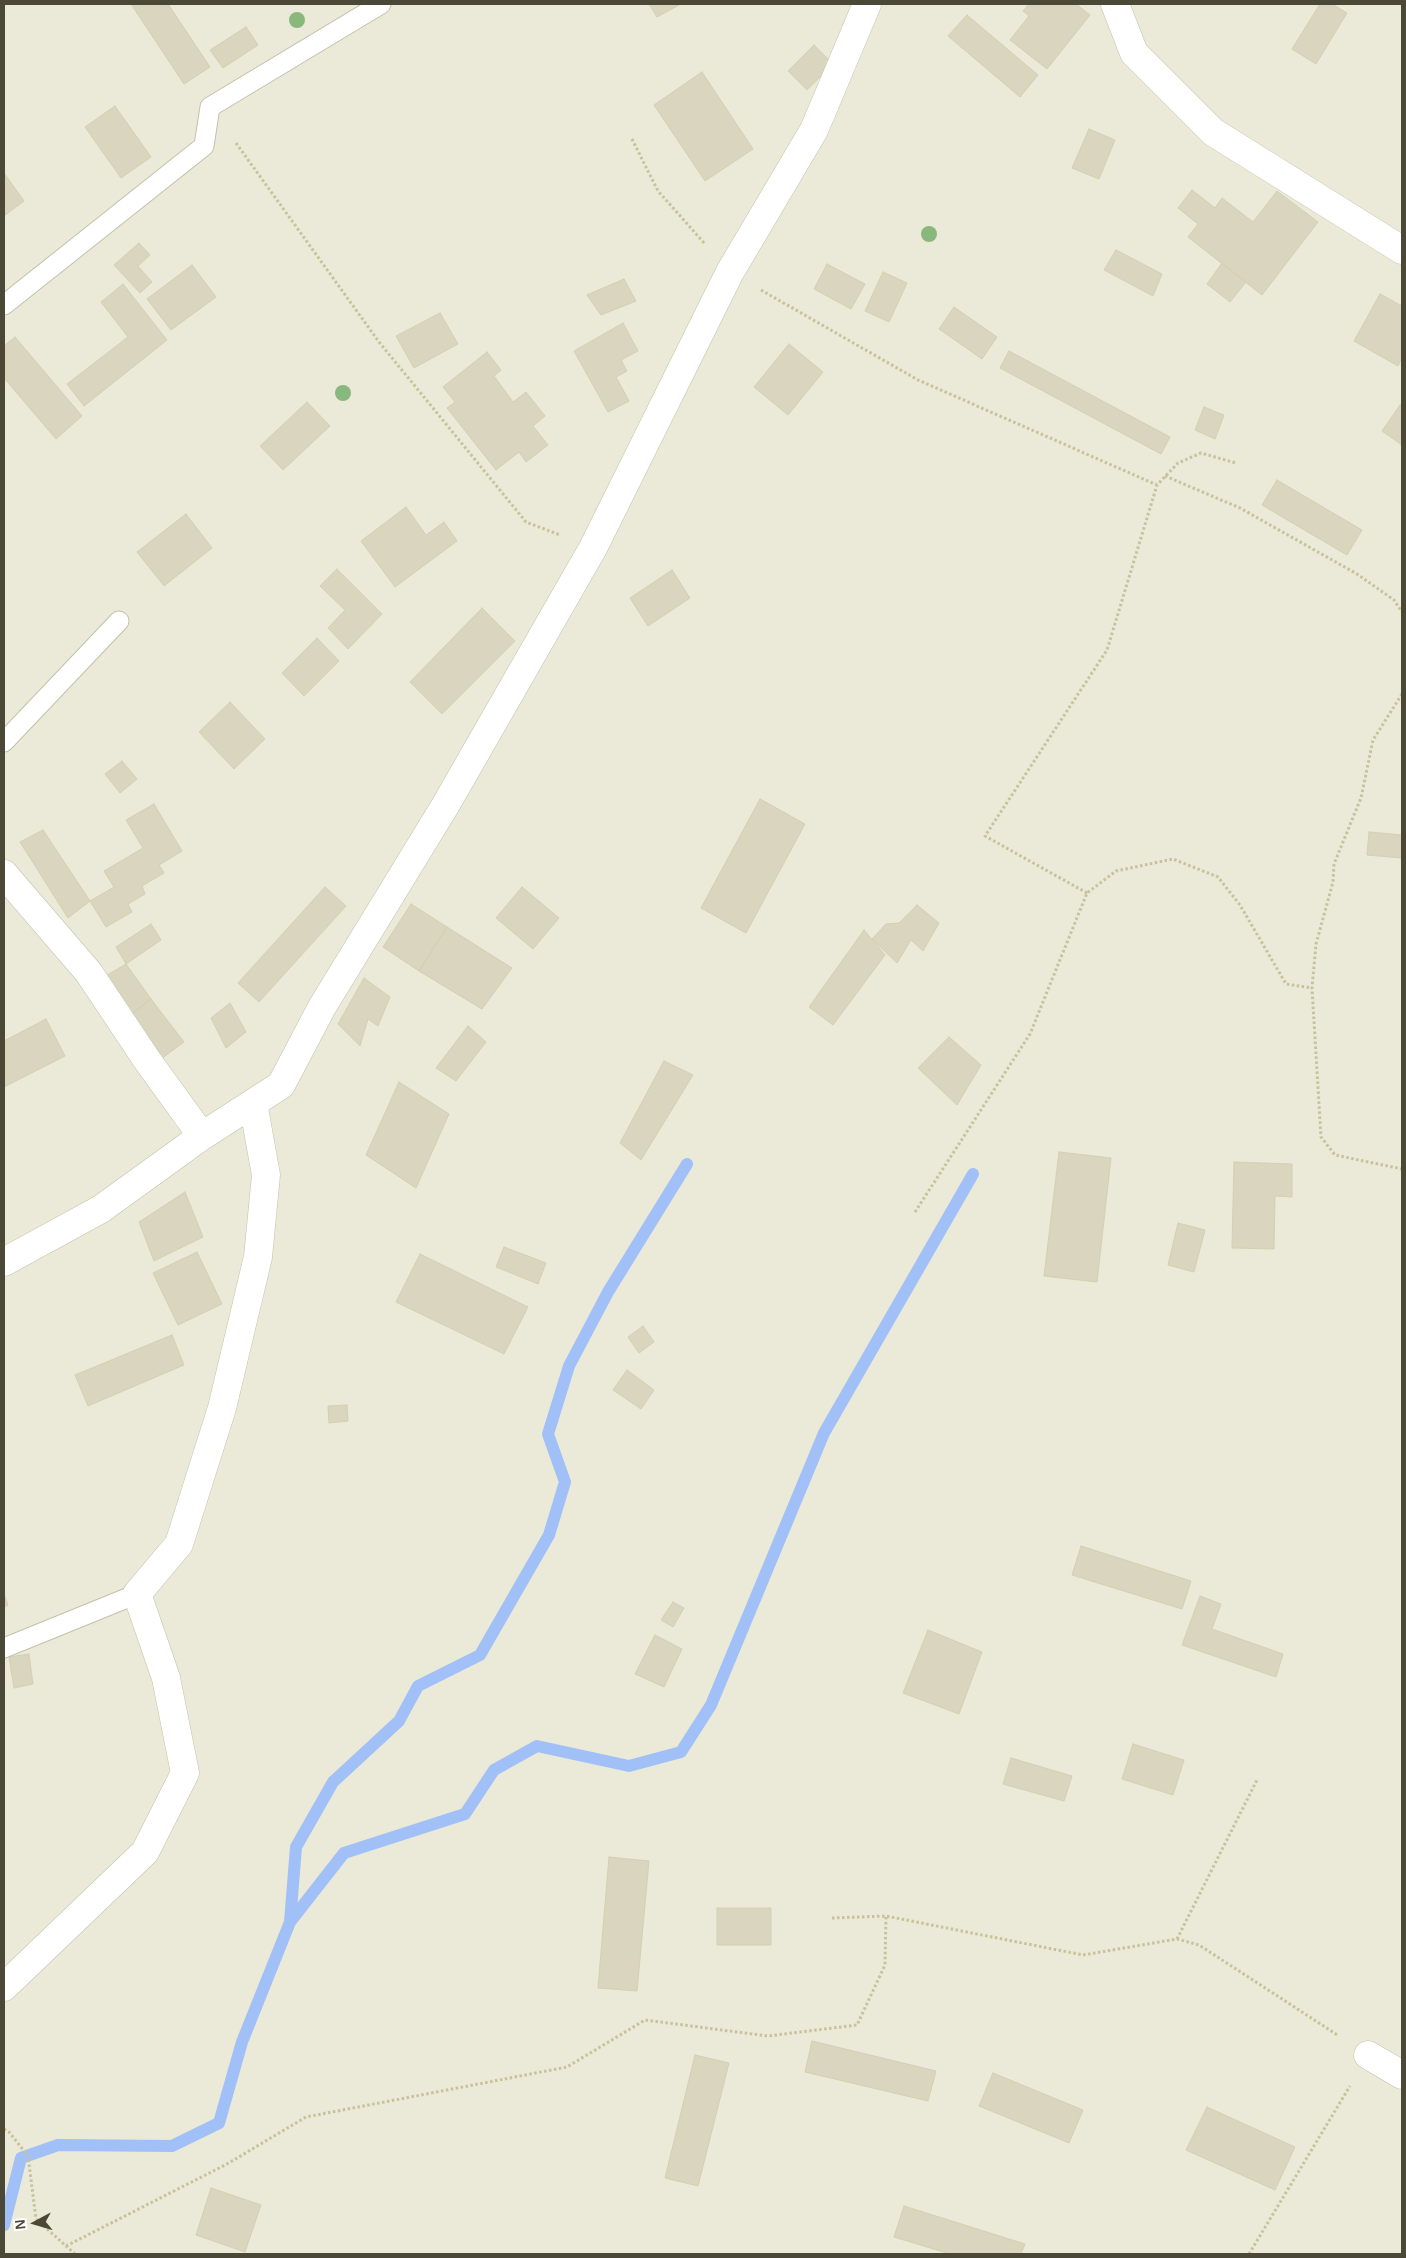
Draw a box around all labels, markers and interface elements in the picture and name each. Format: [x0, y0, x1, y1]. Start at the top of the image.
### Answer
north arrow [10, 2198, 60, 2248]
text: N [12, 2219, 29, 2230]

